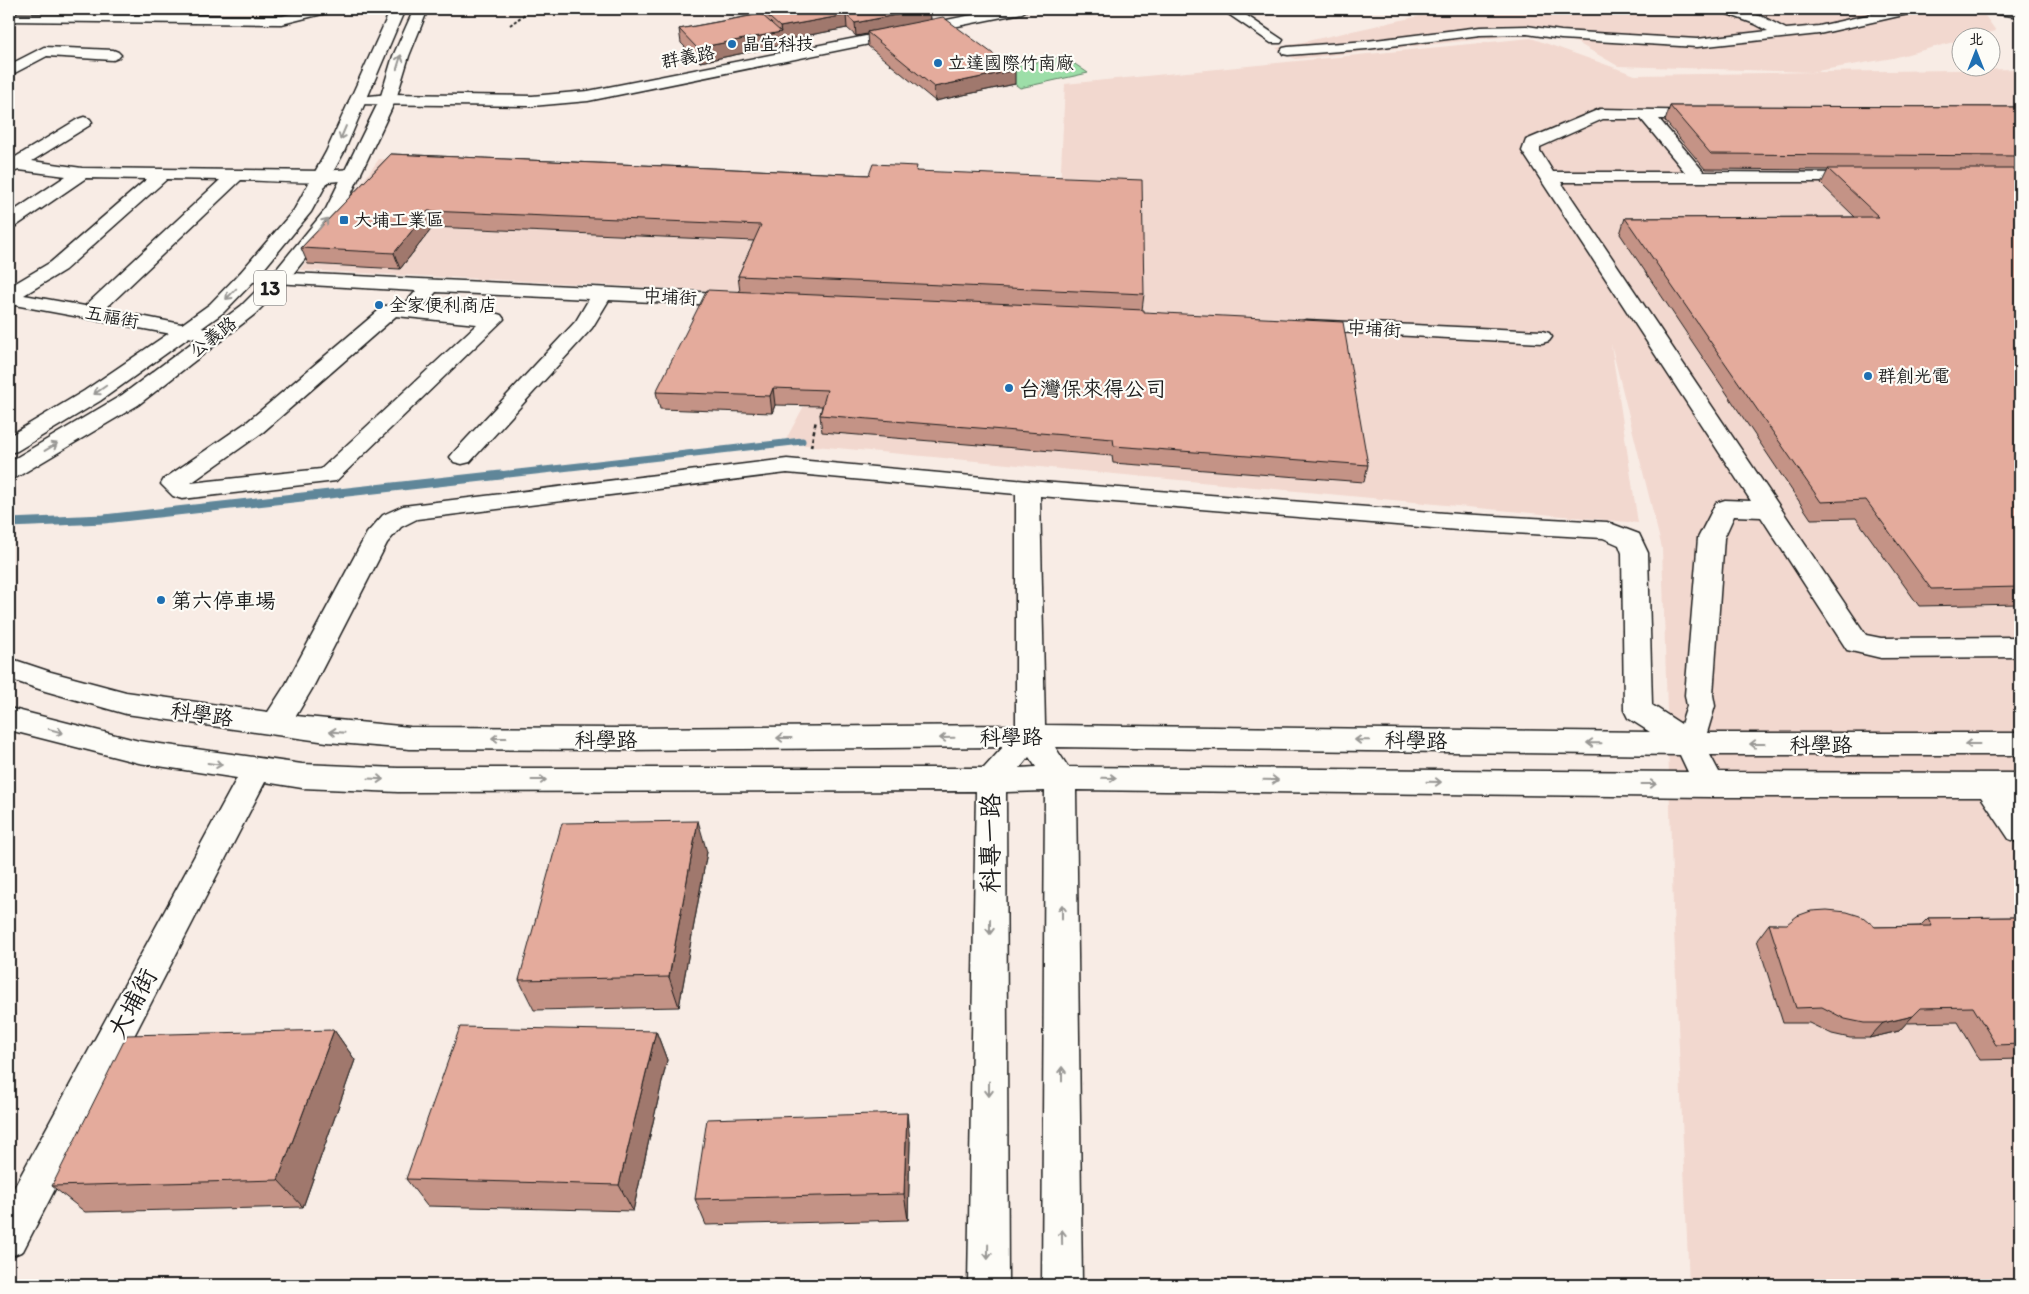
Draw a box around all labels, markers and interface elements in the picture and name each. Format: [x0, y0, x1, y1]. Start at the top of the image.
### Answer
north arrow [1952, 28, 2002, 78]
text: 北 [1969, 31, 1983, 48]
place label: 晶宜科技 [742, 33, 814, 55]
marker: 晶宜科技 [726, 38, 738, 50]
street label: 群義路 [659, 41, 717, 73]
place label: 立達國際竹南廠 [948, 52, 1074, 74]
one-way arrow [395, 54, 404, 70]
marker: 立達國際竹南廠 [932, 57, 944, 69]
one-way arrow [337, 125, 347, 140]
place label: 大埔工業區 [354, 209, 444, 231]
marker: 大埔工業區 [338, 214, 350, 226]
one-way arrow [317, 218, 328, 231]
road number: 13 [254, 270, 286, 306]
street label: 中埔街 [642, 285, 698, 309]
one-way arrow [225, 288, 237, 300]
place label: 全家便利商店 [389, 294, 497, 316]
marker: 全家便利商店 [373, 299, 385, 311]
street label: 五福街 [83, 301, 141, 333]
street label: 公義路 [185, 312, 241, 362]
street label: 中埔街 [1346, 317, 1402, 341]
place label: 群創光電 [1878, 365, 1950, 387]
marker: 群創光電 [1862, 370, 1874, 382]
place label: 台灣保來得公司 [1019, 376, 1166, 401]
marker: 台灣保來得公司 [1003, 382, 1015, 394]
one-way arrow [94, 385, 108, 396]
one-way arrow [43, 442, 57, 452]
place label: 第六停車場 [171, 588, 276, 613]
marker: 第六停車場 [155, 594, 167, 606]
street label: 科學路 [169, 697, 235, 731]
street label: 科學路 [979, 724, 1043, 750]
one-way arrow [47, 727, 63, 736]
one-way arrow [329, 727, 345, 737]
street label: 科學路 [575, 727, 638, 752]
street label: 科學路 [1384, 727, 1448, 753]
street label: 科學路 [1790, 732, 1853, 757]
one-way arrow [492, 733, 508, 743]
one-way arrow [777, 733, 793, 743]
one-way arrow [939, 733, 955, 742]
one-way arrow [1354, 735, 1370, 745]
one-way arrow [1586, 738, 1602, 747]
one-way arrow [1749, 739, 1765, 749]
one-way arrow [1964, 739, 1980, 749]
one-way arrow [207, 759, 223, 769]
one-way arrow [1100, 773, 1117, 783]
one-way arrow [368, 775, 384, 784]
one-way arrow [530, 775, 547, 785]
one-way arrow [1263, 775, 1279, 785]
one-way arrow [1426, 777, 1442, 786]
one-way arrow [1640, 779, 1657, 789]
street label: 科專一路 [975, 793, 1005, 893]
one-way arrow [1057, 904, 1067, 920]
one-way arrow [985, 918, 995, 934]
street label: 大埔街 [101, 963, 163, 1043]
one-way arrow [1057, 1066, 1067, 1082]
one-way arrow [984, 1080, 994, 1097]
one-way arrow [1057, 1229, 1067, 1245]
one-way arrow [983, 1243, 993, 1259]

